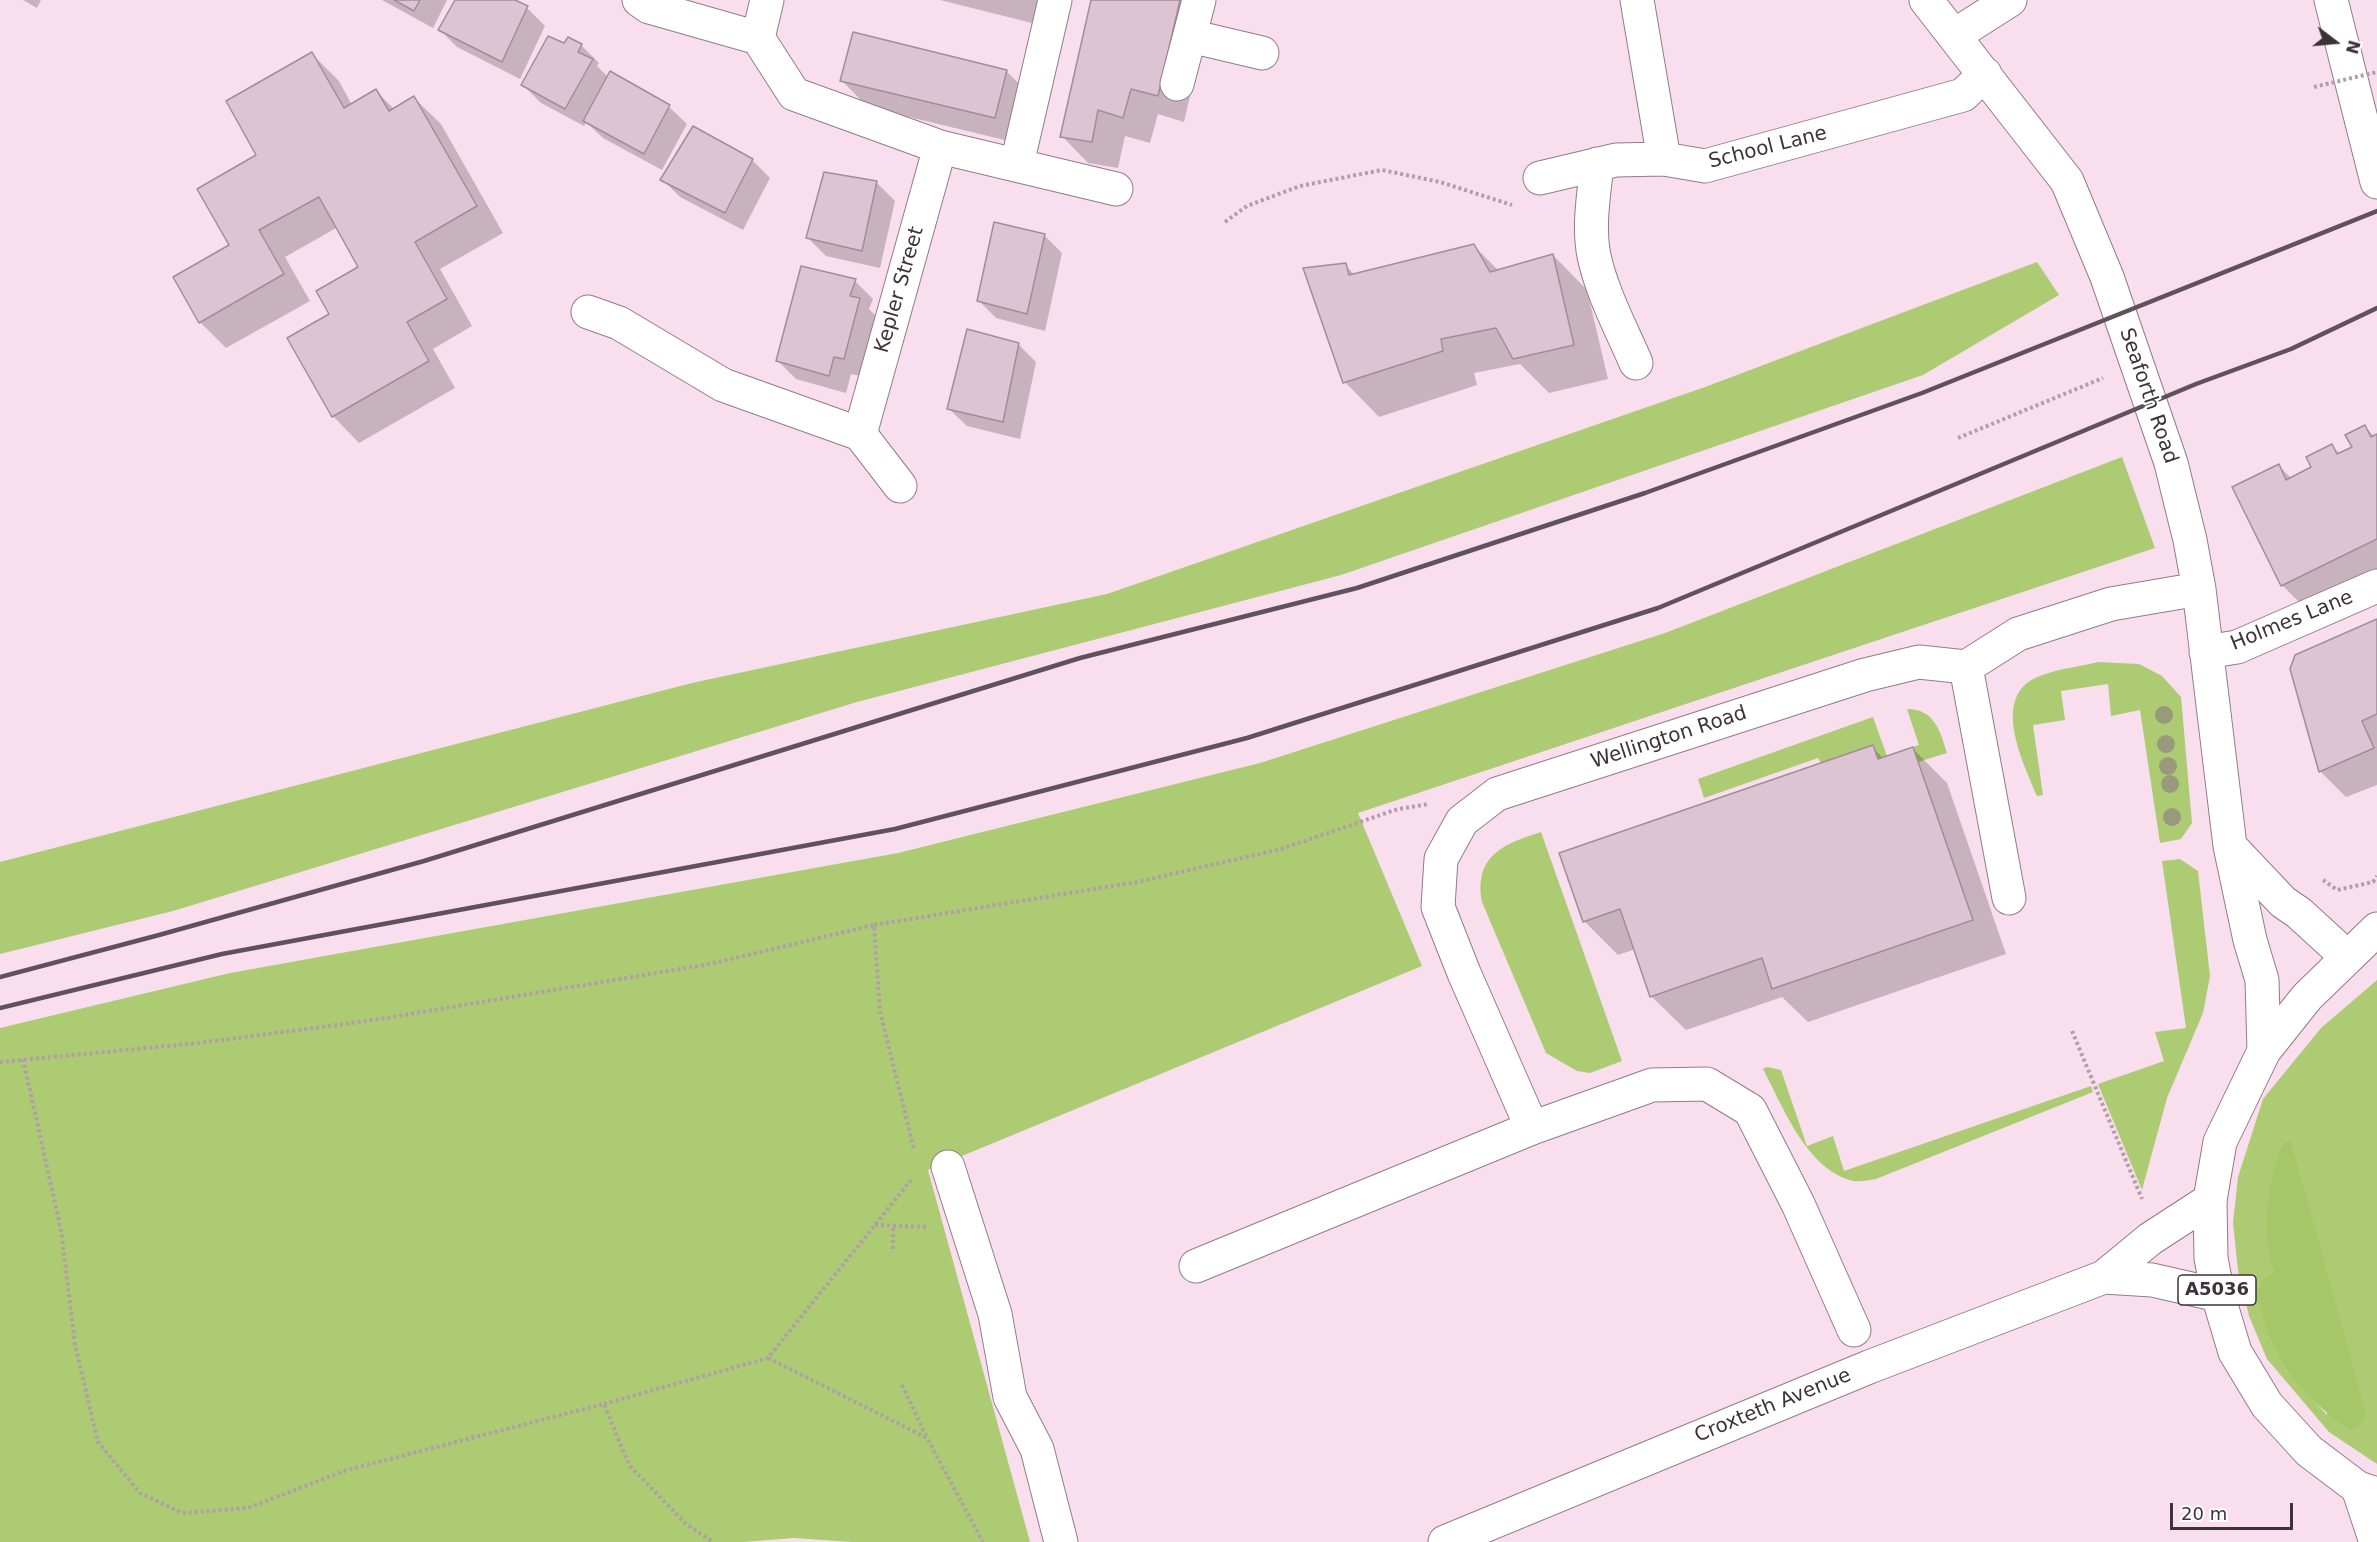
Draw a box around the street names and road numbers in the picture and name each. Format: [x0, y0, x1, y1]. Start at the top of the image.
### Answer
street label: School Lane [1706, 122, 1830, 174]
street label: Kepler Street [871, 224, 929, 356]
street label: Seaforth Road [2114, 325, 2182, 467]
street label: Holmes Lane [2227, 586, 2357, 656]
street label: Wellington Road [1588, 702, 1750, 774]
road number: A5036 [2178, 1275, 2256, 1305]
street label: Croxteth Avenue [1691, 1364, 1855, 1448]

